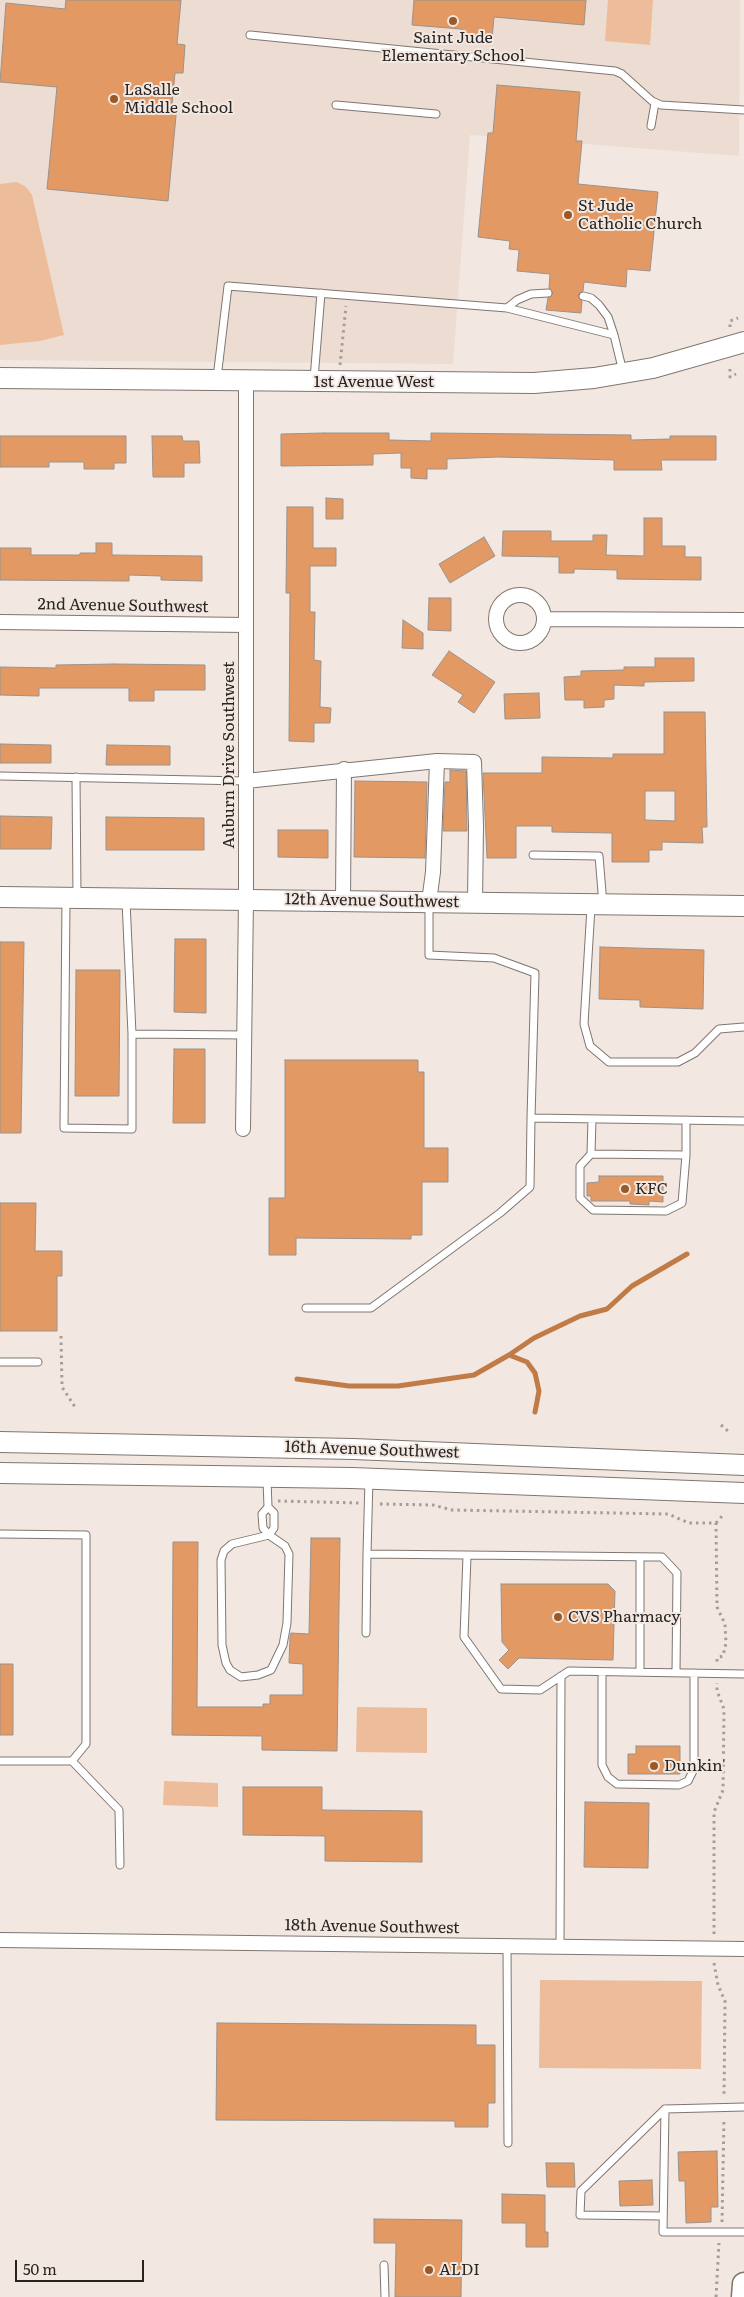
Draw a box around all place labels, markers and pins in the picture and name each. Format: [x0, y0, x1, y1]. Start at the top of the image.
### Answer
marker: Saint Jude Elementary School [447, 15, 459, 27]
place label: Saint Jude Elementary School [381, 28, 525, 66]
place label: LaSalle Middle School [124, 80, 233, 118]
marker: LaSalle Middle School [108, 93, 120, 105]
place label: St Jude Catholic Church [578, 196, 702, 234]
marker: St Jude Catholic Church [562, 209, 574, 221]
place label: KFC [635, 1179, 668, 1199]
marker: KFC [619, 1183, 631, 1195]
place label: CVS Pharmacy [568, 1607, 680, 1627]
marker: CVS Pharmacy [552, 1611, 564, 1623]
place label: Dunkin' [664, 1756, 726, 1776]
marker: Dunkin' [648, 1760, 660, 1772]
place label: ALDI [439, 2260, 480, 2280]
marker: ALDI [423, 2264, 435, 2276]

